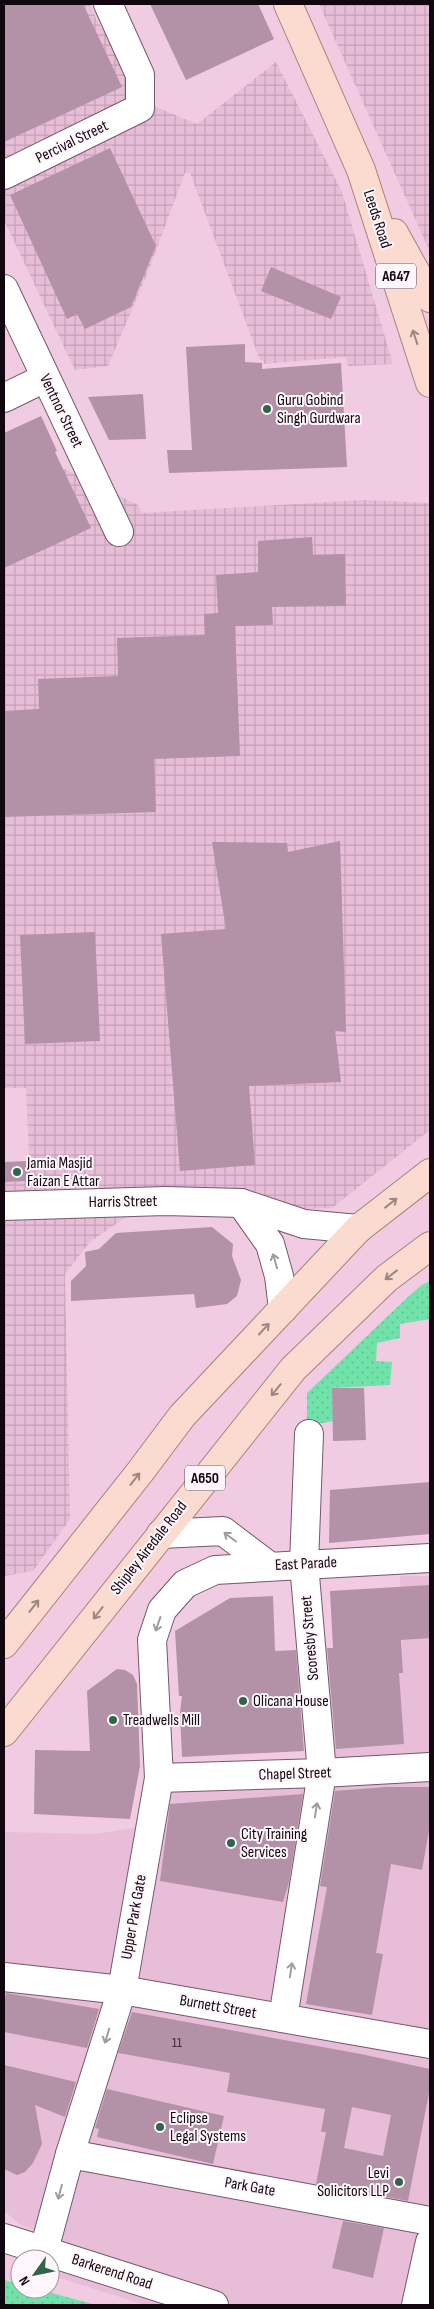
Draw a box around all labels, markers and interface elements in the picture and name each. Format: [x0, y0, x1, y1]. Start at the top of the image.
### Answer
street label: Percival Street [33, 116, 111, 168]
street label: Leeds Road [359, 187, 395, 251]
road number: A647 [376, 264, 416, 288]
one-way arrow [410, 329, 420, 345]
street label: Ventnor Street [35, 371, 87, 451]
place label: Guru Gobind Singh Gurdwara [277, 391, 361, 428]
marker: Guru Gobind Singh Gurdwara [261, 403, 273, 415]
place label: Jamia Masjid Faizan E Attar [26, 1154, 100, 1191]
marker: Jamia Masjid Faizan E Attar [11, 1166, 23, 1178]
street label: Harris Street [89, 1192, 158, 1212]
one-way arrow [384, 1198, 398, 1208]
one-way arrow [269, 1253, 279, 1269]
one-way arrow [385, 1270, 398, 1281]
one-way arrow [258, 1323, 270, 1336]
one-way arrow [271, 1383, 282, 1396]
road number: A650 [185, 1466, 225, 1490]
one-way arrow [129, 1472, 140, 1485]
street label: Shipley Airedale Road [107, 1497, 191, 1599]
one-way arrow [224, 1531, 237, 1542]
street label: East Parade [275, 1553, 337, 1575]
street label: Scoresby Street [297, 1595, 323, 1681]
one-way arrow [29, 1599, 39, 1613]
one-way arrow [93, 1606, 104, 1619]
one-way arrow [152, 1615, 162, 1631]
place label: Olicana House [253, 1692, 329, 1711]
marker: Olicana House [237, 1695, 249, 1707]
place label: Treadwells Mill [123, 1711, 200, 1730]
marker: Treadwells Mill [107, 1714, 119, 1726]
street label: Chapel Street [258, 1763, 332, 1785]
one-way arrow [311, 1802, 321, 1818]
place label: City Training Services [241, 1825, 307, 1862]
marker: City Training Services [225, 1837, 237, 1849]
street label: Upper Park Gate [117, 1873, 151, 1961]
one-way arrow [286, 1962, 296, 1978]
street label: Burnett Street [178, 1991, 258, 2023]
one-way arrow [102, 2028, 111, 2044]
house number: 11 [172, 2034, 182, 2051]
place label: Eclipse Legal Systems [170, 2109, 246, 2146]
marker: Eclipse Legal Systems [154, 2121, 166, 2133]
place label: Levi Solicitors LLP [317, 2164, 389, 2201]
street label: Park Gate [223, 2173, 277, 2201]
marker: Levi Solicitors LLP [393, 2176, 405, 2188]
one-way arrow [54, 2183, 64, 2199]
north arrow [10, 2249, 60, 2299]
street label: Barkerend Road [69, 2250, 155, 2294]
text: N [15, 2273, 34, 2289]

